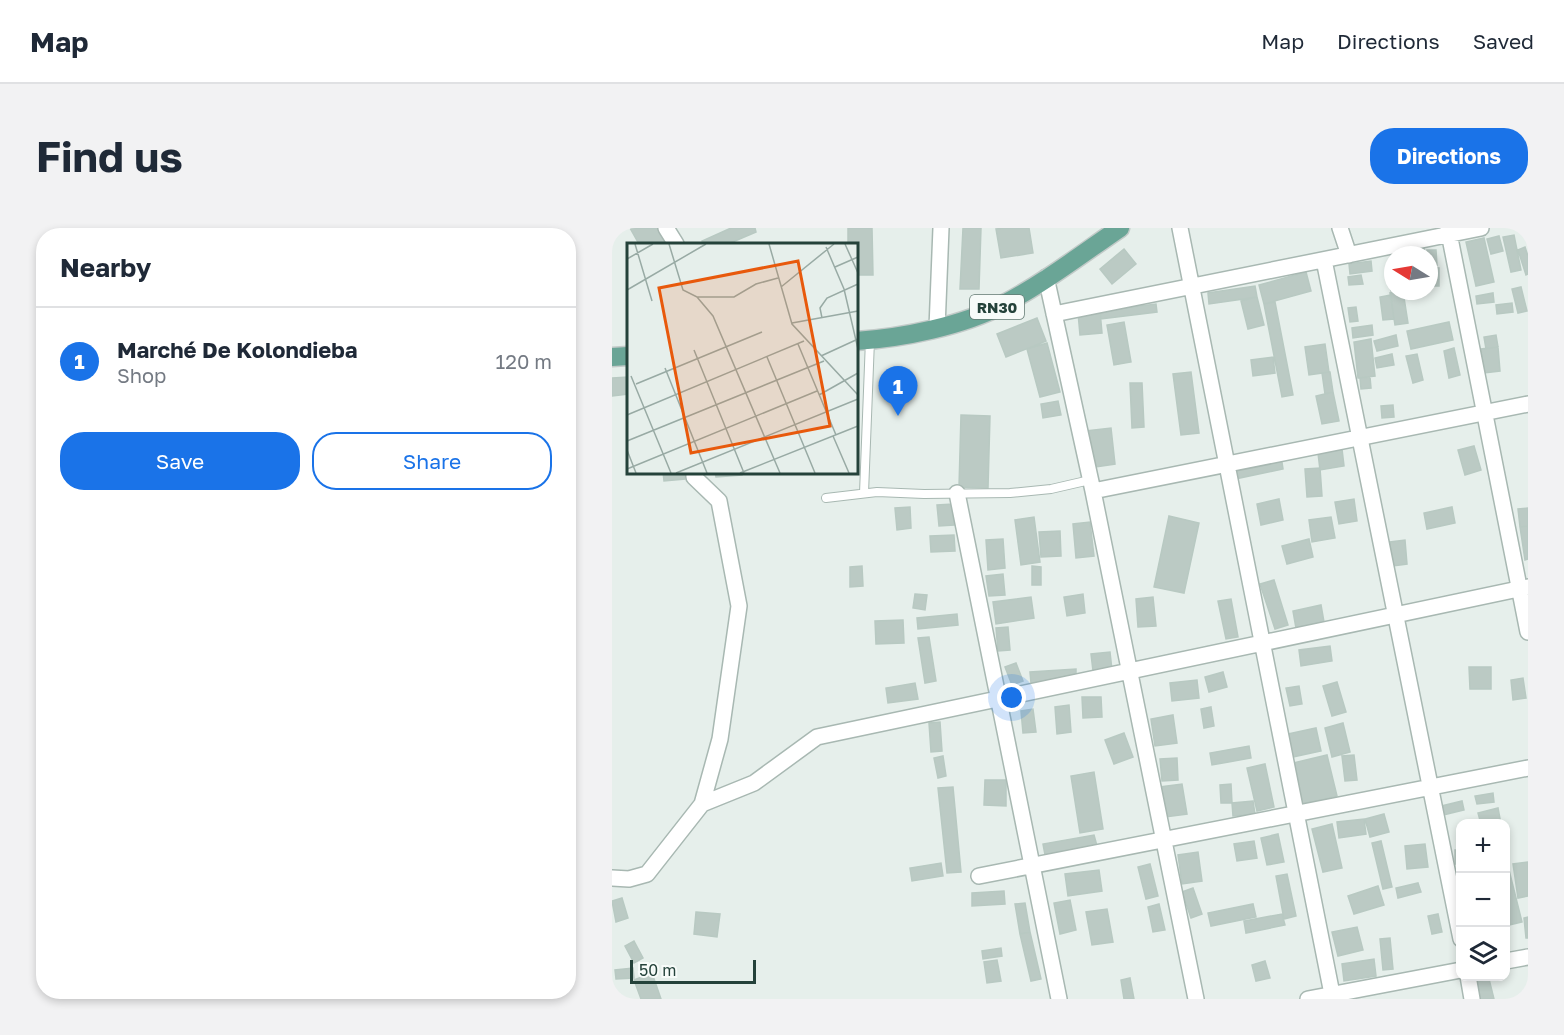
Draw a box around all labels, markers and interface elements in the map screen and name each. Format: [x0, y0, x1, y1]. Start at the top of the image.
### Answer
text: Map [30, 25, 88, 58]
text: Map [1261, 28, 1304, 54]
text: Directions [1337, 28, 1440, 54]
text: Saved [1473, 28, 1534, 54]
button: Directions [1370, 128, 1528, 184]
text: Find us [36, 131, 183, 181]
inset map [627, 243, 858, 474]
north arrow [1384, 246, 1438, 300]
text: Nearby [60, 252, 151, 283]
road number: RN30 [970, 295, 1024, 319]
text: Marché De Kolondieba [117, 336, 358, 363]
text: 1 [74, 349, 85, 373]
text: 120 m [496, 349, 552, 373]
text: Shop [117, 363, 166, 387]
pin: 1 [878, 366, 918, 416]
button: Save [60, 432, 300, 490]
button: Share [312, 432, 552, 490]
your location [997, 683, 1026, 712]
map controls [1456, 819, 1510, 981]
button: + [1456, 819, 1510, 873]
button: − [1456, 873, 1510, 927]
button: layers [1456, 927, 1510, 981]
scale bar [630, 957, 756, 984]
text: 50 m [639, 960, 676, 980]

